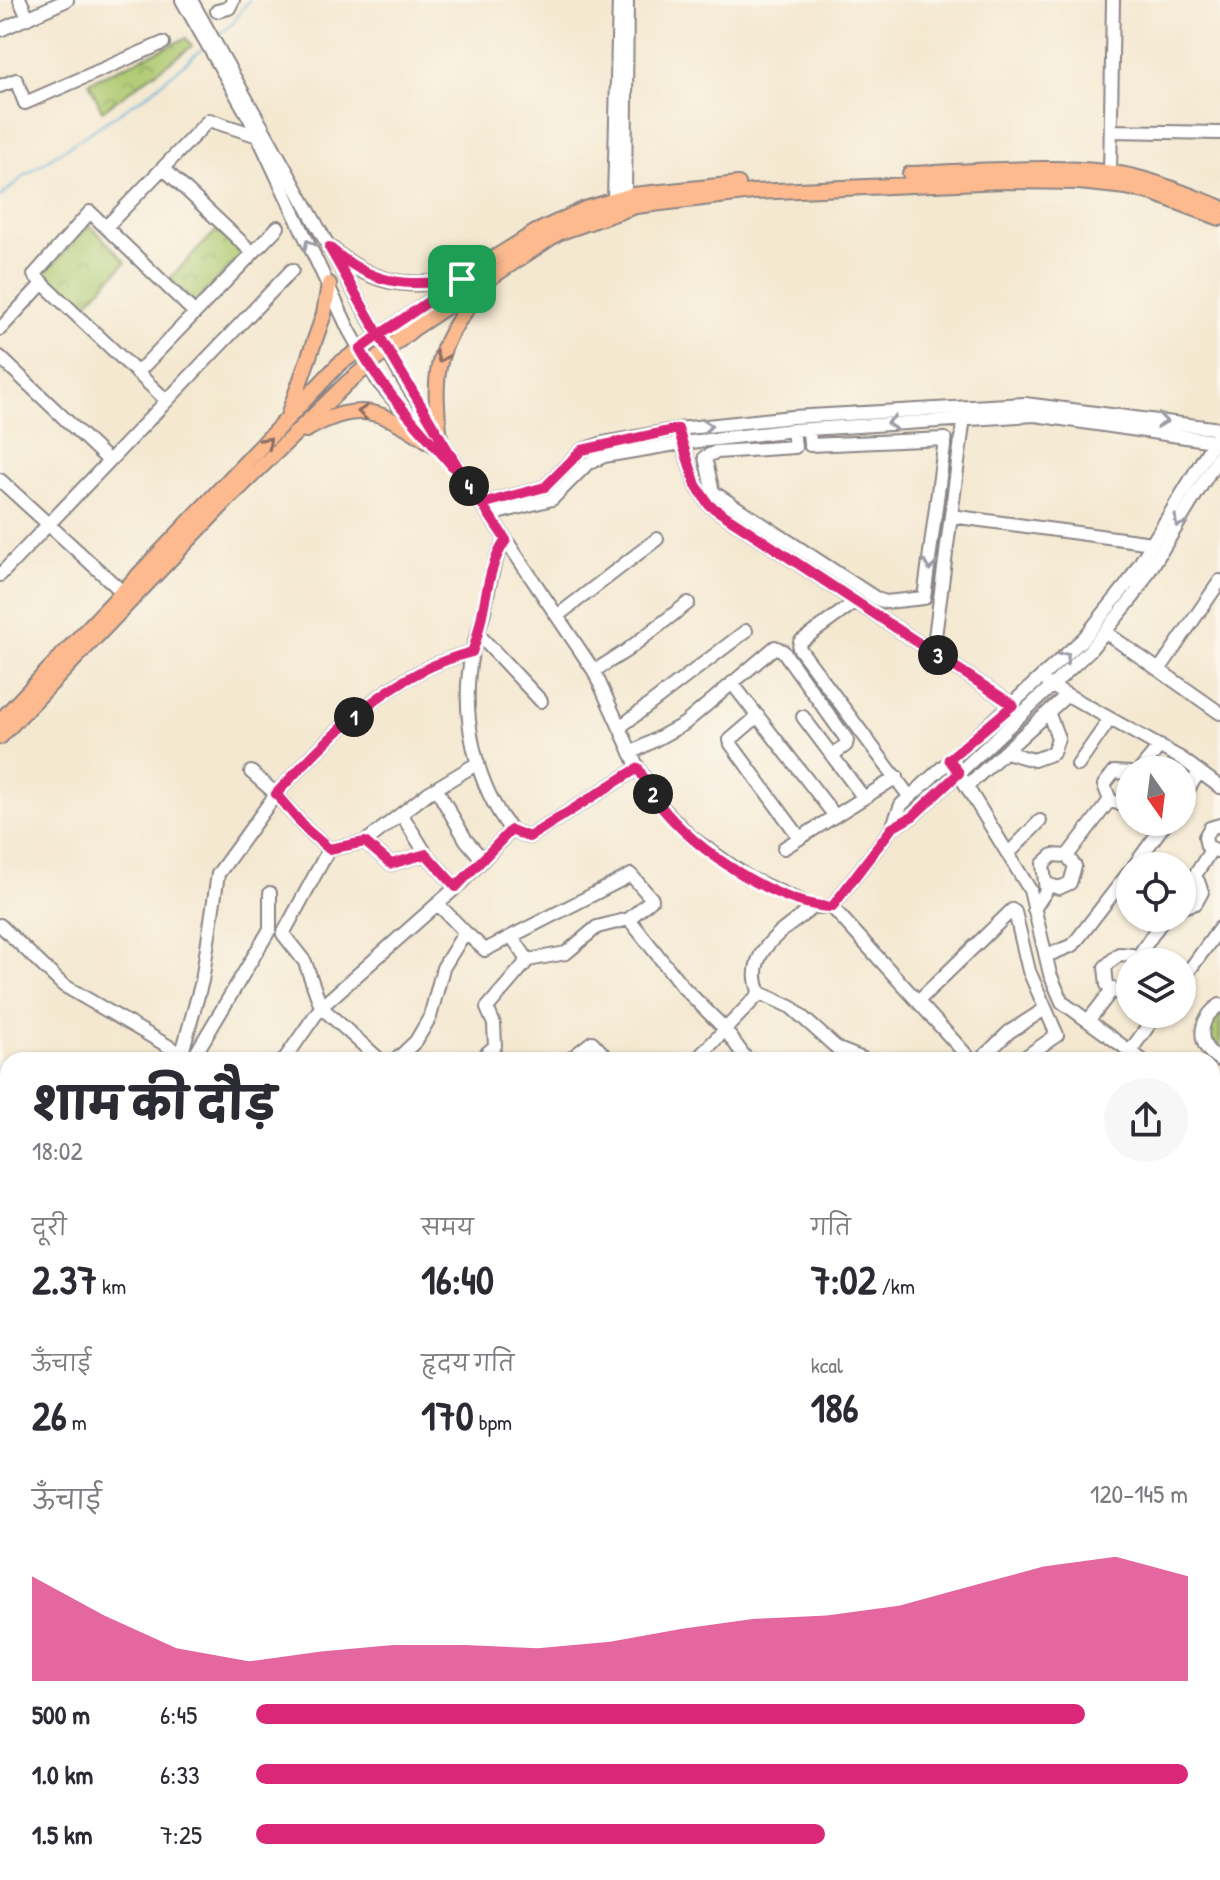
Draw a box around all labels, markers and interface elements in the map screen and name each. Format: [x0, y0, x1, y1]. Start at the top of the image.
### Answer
one-way arrow [303, 239, 319, 254]
pin [428, 245, 496, 313]
icon: arrive [440, 257, 484, 301]
one-way arrow [434, 349, 451, 363]
one-way arrow [357, 404, 370, 421]
one-way arrow [1155, 412, 1168, 429]
one-way arrow [885, 414, 898, 431]
one-way arrow [701, 417, 714, 434]
one-way arrow [257, 436, 271, 451]
pin: 4 [449, 466, 489, 506]
text: 4 [465, 471, 473, 501]
one-way arrow [1174, 513, 1189, 528]
one-way arrow [922, 559, 939, 572]
pin: 3 [918, 635, 958, 675]
text: 3 [933, 640, 943, 670]
one-way arrow [1055, 652, 1070, 666]
pin: 1 [334, 697, 374, 737]
text: 1 [350, 702, 358, 732]
north arrow [1116, 756, 1196, 836]
map controls [1116, 756, 1196, 1028]
pin: 2 [633, 774, 673, 814]
text: 2 [648, 779, 658, 809]
button: locate [1116, 852, 1196, 932]
button: layers [1116, 948, 1196, 1028]
text: शाम की दौड़ [32, 1073, 276, 1133]
button: share [1104, 1078, 1188, 1162]
text: 18:02 [32, 1133, 83, 1168]
text: दूरी [32, 1212, 67, 1242]
text: समय [421, 1212, 474, 1242]
text: गति [811, 1212, 851, 1242]
text: 2.37 [32, 1252, 97, 1306]
text: 16:40 [421, 1252, 494, 1306]
text: 7:02 [811, 1252, 876, 1306]
text: km [97, 1271, 126, 1301]
text: /km [876, 1271, 915, 1301]
text: ऊँचाई [32, 1348, 91, 1378]
text: हृदय गति [421, 1348, 514, 1378]
text: kcal [811, 1350, 843, 1380]
text: 186 [811, 1380, 858, 1434]
text: 26 [32, 1388, 67, 1442]
text: 170 [421, 1388, 474, 1442]
text: m [67, 1407, 87, 1437]
text: bpm [474, 1407, 512, 1437]
text: 120–145 m [1090, 1476, 1188, 1511]
text: ऊँचाई [32, 1482, 102, 1517]
text: 500 m [32, 1697, 90, 1732]
text: 6:45 [160, 1697, 197, 1732]
text: 1.0 km [32, 1757, 93, 1792]
text: 6:33 [160, 1757, 200, 1792]
text: 1.5 km [32, 1817, 92, 1852]
text: 7:25 [160, 1817, 202, 1852]

